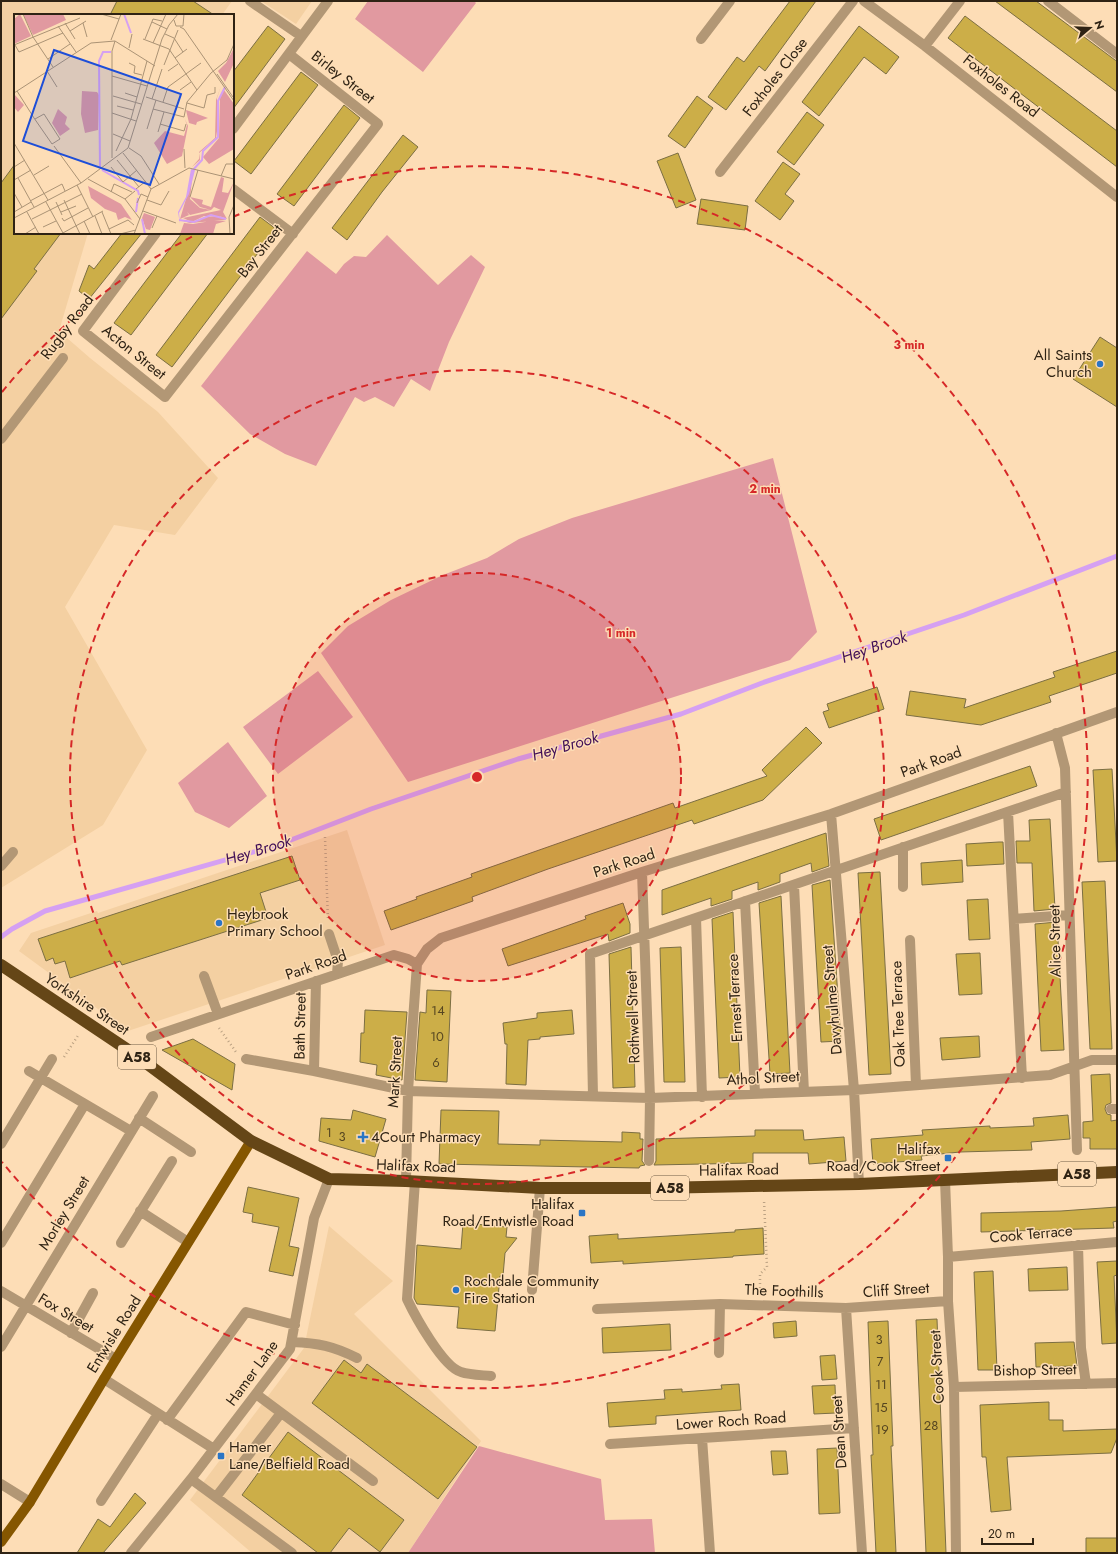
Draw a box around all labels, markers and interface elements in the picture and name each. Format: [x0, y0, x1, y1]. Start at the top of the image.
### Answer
north arrow [1070, 8, 1110, 48]
inset map [14, 14, 234, 234]
text: N [1090, 18, 1108, 31]
street label: Foxholes Close [737, 33, 813, 121]
street label: Birley Street [307, 45, 380, 109]
street label: Foxholes Road [958, 49, 1044, 123]
street label: Bay Street [232, 219, 288, 282]
street label: Rugby Road [35, 290, 99, 364]
street label: Acton Street [97, 319, 171, 385]
text: 3 min [893, 336, 925, 354]
place label: All Saints Church [1034, 344, 1092, 383]
marker: All Saints Church [1095, 359, 1105, 369]
text: 2 min [749, 480, 781, 498]
text: 1 min [606, 624, 636, 642]
water label: Hey Brook [838, 625, 911, 669]
water label: Hey Brook [529, 725, 602, 766]
street label: Park Road [897, 741, 965, 783]
centre of rings [470, 770, 484, 784]
water label: Hey Brook [222, 829, 295, 871]
street label: Park Road [590, 843, 658, 883]
place label: Heybrook Primary School [227, 903, 323, 942]
street label: Alice Street [1043, 904, 1067, 977]
marker: Heybrook Primary School [214, 918, 224, 928]
street label: Park Road [282, 944, 350, 986]
street label: Davyhulme Street [816, 944, 848, 1056]
street label: Ernest Terrace [722, 953, 748, 1043]
street label: Oak Tree Terrace [885, 960, 911, 1068]
street label: Yorkshire Street [40, 968, 134, 1041]
street label: Rothwell Street [620, 970, 646, 1064]
street label: Bath Street [288, 992, 312, 1060]
house number: 14 [431, 1001, 445, 1020]
house number: 10 [430, 1027, 444, 1046]
street label: Mark Street [382, 1035, 408, 1108]
road number: A58 [118, 1045, 156, 1069]
house number: 6 [432, 1053, 440, 1072]
street label: Athol Street [726, 1065, 801, 1091]
house number: 1 [326, 1123, 332, 1142]
place label: 4Court Pharmacy [371, 1126, 481, 1148]
house number: 3 [338, 1127, 346, 1146]
marker: 4Court Pharmacy [358, 1132, 368, 1142]
place label: Halifax Road/Cook Street [827, 1138, 941, 1177]
marker: Halifax Road/Cook Street [943, 1153, 953, 1163]
street label: Halifax Road [376, 1154, 456, 1178]
street label: Halifax Road [699, 1158, 779, 1182]
road number: A58 [1058, 1162, 1096, 1186]
street label: Morley Street [33, 1171, 95, 1254]
road number: A58 [651, 1176, 689, 1200]
place label: Halifax Road/Entwistle Road [442, 1193, 575, 1232]
marker: Halifax Road/Entwistle Road [577, 1208, 587, 1218]
street label: Cook Terrace [989, 1219, 1074, 1249]
place label: Rochdale Community Fire Station [464, 1270, 599, 1309]
street label: Cliff Street [862, 1277, 930, 1303]
street label: The Foothills [744, 1279, 824, 1303]
marker: Rochdale Community Fire Station [451, 1285, 461, 1295]
street label: Fox Street [34, 1288, 98, 1338]
street label: Entwisle Road [81, 1291, 147, 1377]
street label: Cook Street [924, 1329, 950, 1404]
house number: 3 [875, 1330, 883, 1349]
street label: Hamer Lane [221, 1335, 284, 1410]
house number: 7 [877, 1352, 884, 1371]
street label: Bishop Street [993, 1358, 1077, 1382]
house number: 11 [875, 1375, 887, 1394]
street label: Dean Street [825, 1394, 853, 1469]
house number: 15 [874, 1398, 888, 1417]
street label: Lower Roch Road [675, 1406, 787, 1436]
house number: 28 [924, 1416, 938, 1435]
house number: 19 [875, 1420, 889, 1439]
place label: Hamer Lane/Belfield Road [229, 1436, 350, 1475]
marker: Hamer Lane/Belfield Road [216, 1451, 226, 1461]
scale bar [982, 1520, 1033, 1546]
text: 20 m [988, 1525, 1015, 1543]

